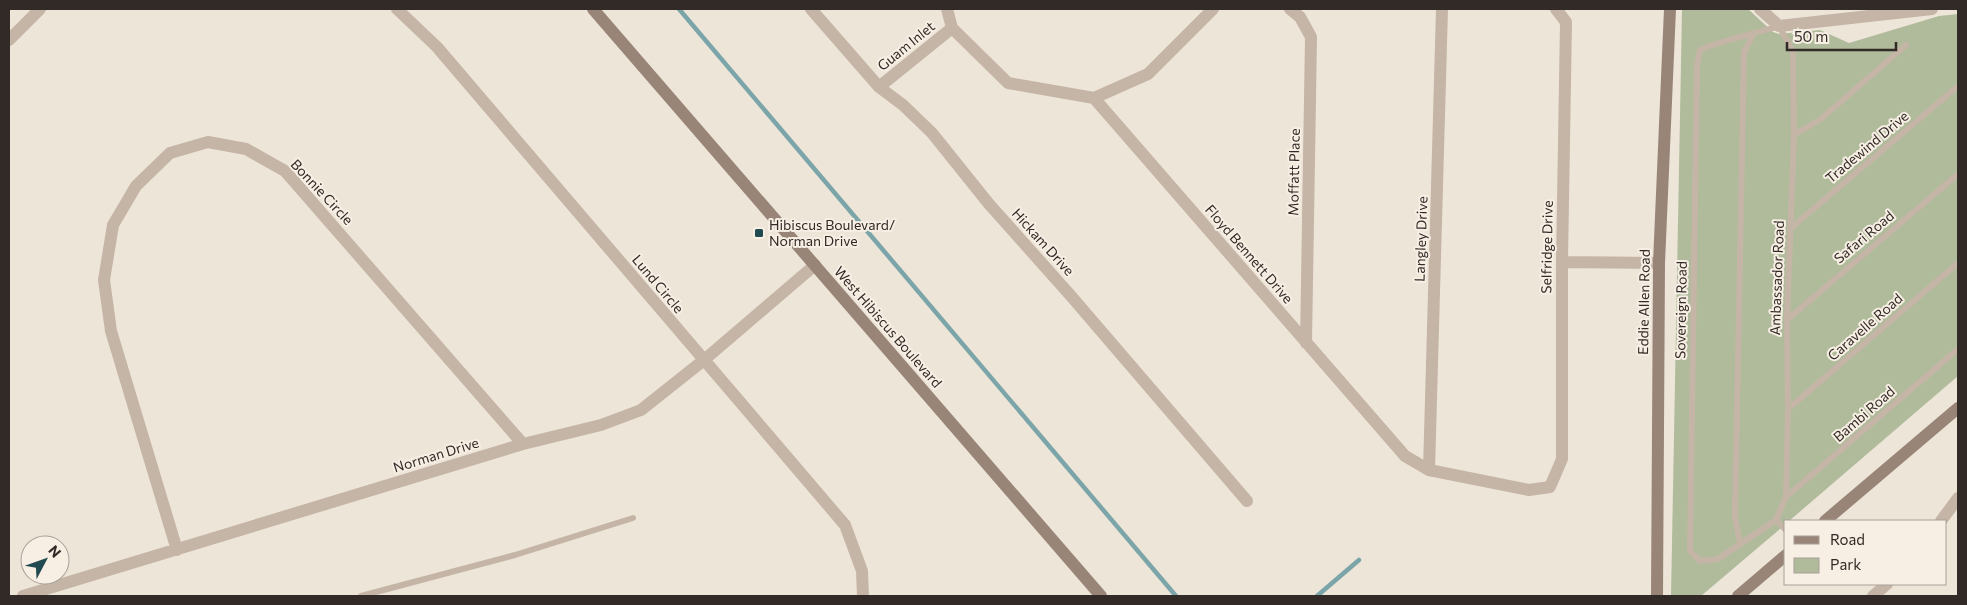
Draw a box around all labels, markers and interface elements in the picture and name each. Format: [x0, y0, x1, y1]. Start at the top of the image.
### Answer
street label: Guam Inlet [874, 17, 938, 74]
scale bar [1787, 20, 1896, 52]
text: 50 m [1794, 27, 1828, 45]
street label: Tradewind Drive [1822, 107, 1912, 186]
street label: Moffatt Place [1284, 128, 1303, 216]
street label: Bonnie Circle [288, 155, 357, 228]
street label: Langley Drive [1411, 196, 1430, 282]
street label: Selfridge Drive [1537, 200, 1556, 294]
street label: Floyd Bennett Drive [1202, 201, 1297, 307]
street label: Hickam Drive [1009, 205, 1078, 279]
street label: Safari Road [1830, 207, 1897, 267]
place label: Hibiscus Boulevard/ Norman Drive [769, 216, 895, 249]
street label: Ambassador Road [1766, 220, 1787, 336]
marker: Hibiscus Boulevard/ Norman Drive [753, 227, 765, 239]
street label: Eddie Allen Road [1634, 249, 1653, 355]
street label: Lund Circle [629, 251, 688, 316]
street label: Sovereign Road [1671, 261, 1690, 359]
street label: West Hibiscus Boulevard [831, 262, 946, 391]
street label: Caravelle Road [1824, 289, 1906, 364]
street label: Bambi Road [1829, 382, 1898, 445]
street label: Norman Drive [391, 433, 481, 476]
legend [1784, 520, 1947, 585]
text: Road [1830, 530, 1865, 548]
north arrow [20, 535, 70, 585]
text: N [45, 542, 65, 561]
text: Park [1830, 555, 1861, 573]

